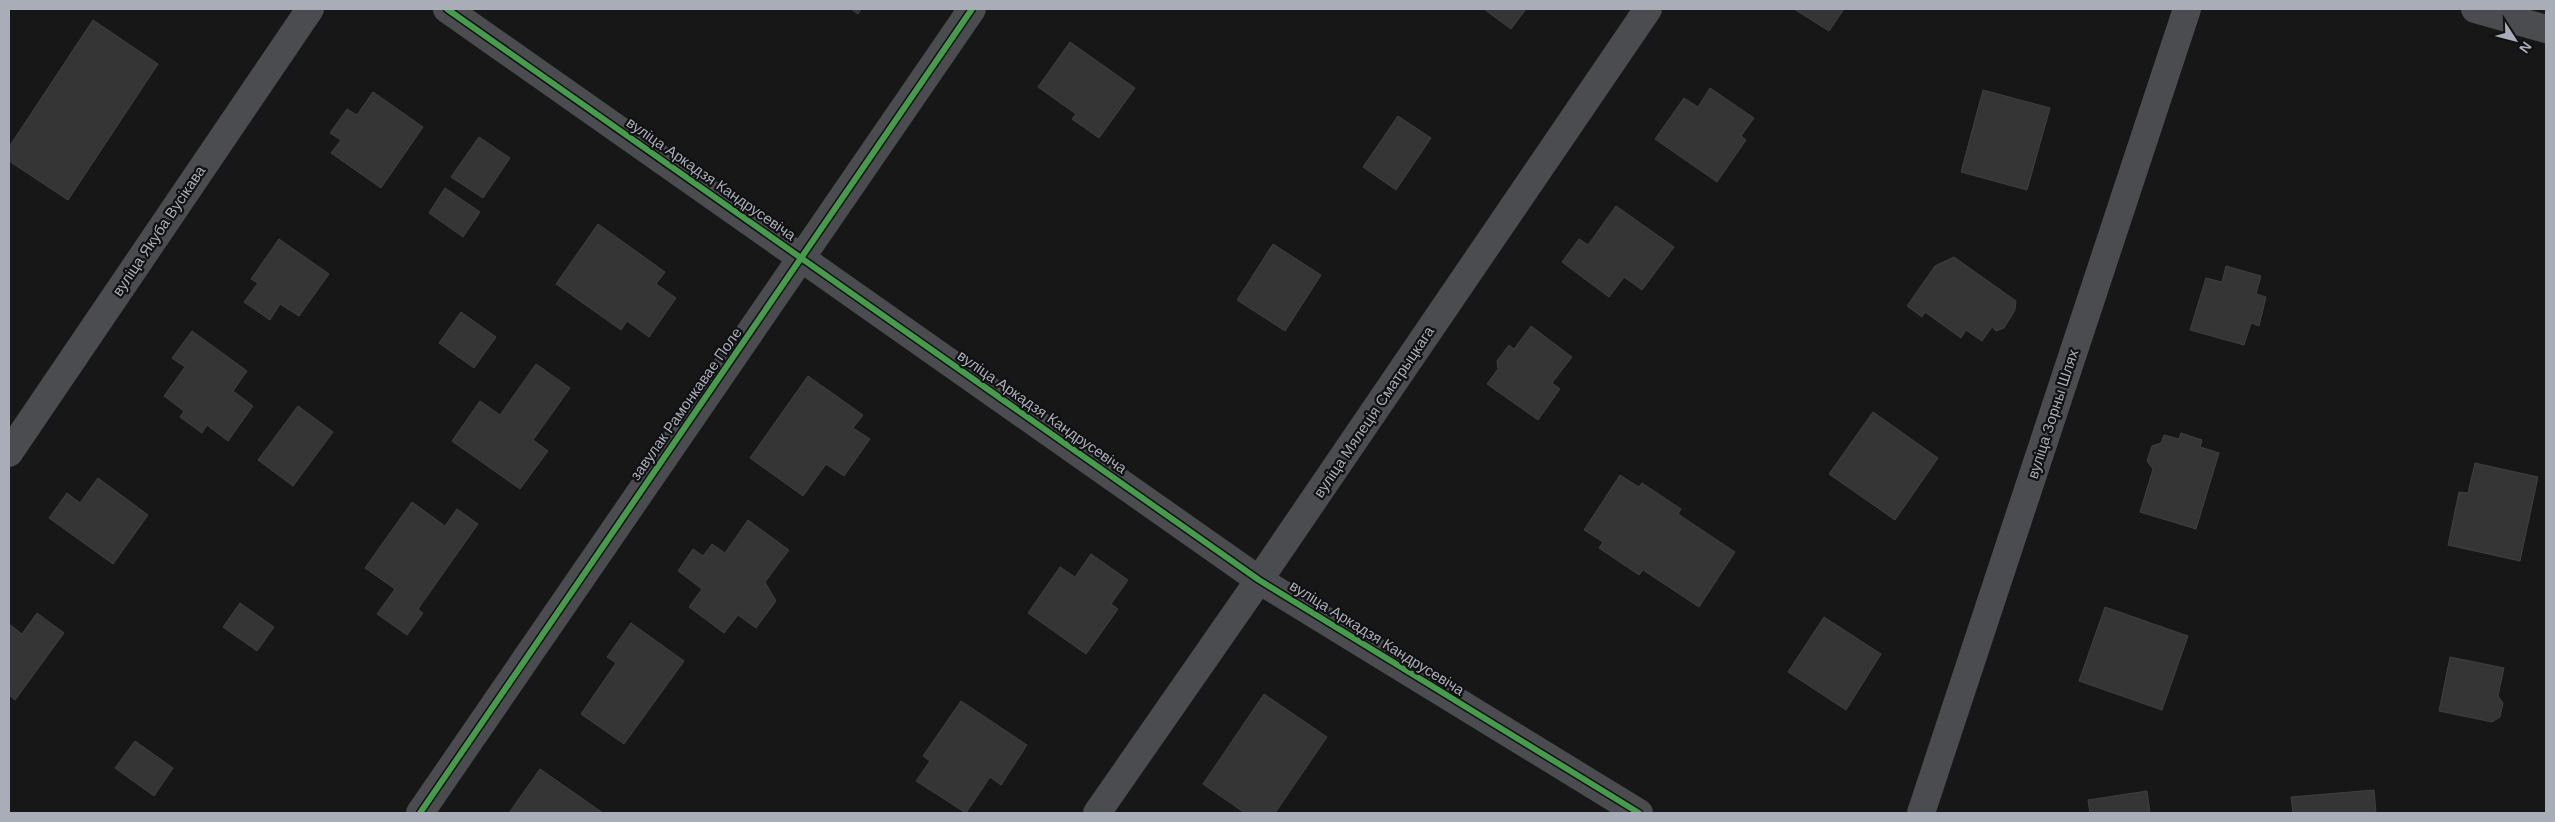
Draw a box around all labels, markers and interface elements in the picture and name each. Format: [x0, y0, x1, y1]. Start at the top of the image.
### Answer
north arrow [2490, 15, 2540, 65]
text: N [2516, 39, 2535, 56]
street label: вуліца Аркадзя Кандрусевіча [624, 114, 800, 244]
street label: вуліца Якуба Вусікава [109, 162, 209, 299]
street label: вуліца Мялеція Сматрыцкага [1310, 323, 1438, 500]
street label: завулак Рамонкавае Поле [626, 324, 745, 483]
street label: вуліца Аркадзя Кандрусевіча [955, 347, 1131, 477]
street label: вуліца Зорны Шлях [2024, 347, 2082, 481]
street label: вуліца Аркадзя Кандрусевіча [1287, 577, 1468, 699]

